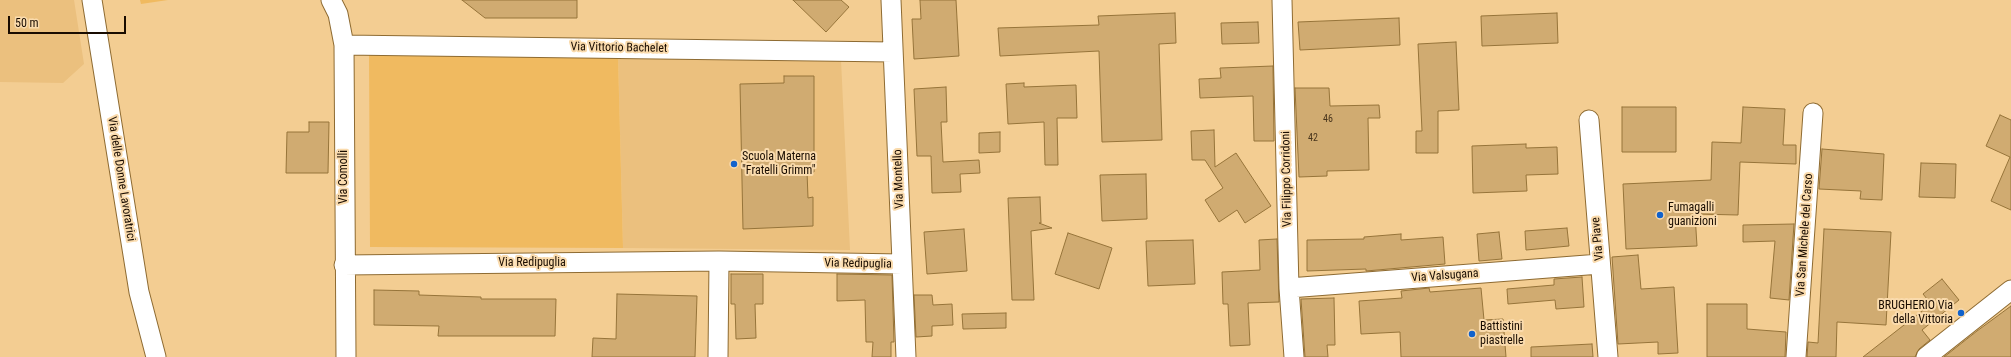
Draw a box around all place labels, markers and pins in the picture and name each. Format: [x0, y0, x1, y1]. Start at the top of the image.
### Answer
place label: Scuola Materna "Fratelli Grimm" [742, 150, 816, 178]
marker: Scuola Materna "Fratelli Grimm" [729, 159, 739, 169]
place label: Fumagalli guanizioni [1668, 201, 1717, 229]
marker: Fumagalli guanizioni [1655, 210, 1665, 220]
place label: BRUGHERIO Via della Vittoria [1878, 299, 1953, 327]
marker: BRUGHERIO Via della Vittoria [1956, 308, 1966, 318]
place label: Battistini piastrelle [1480, 320, 1524, 348]
marker: Battistini piastrelle [1467, 329, 1477, 339]

